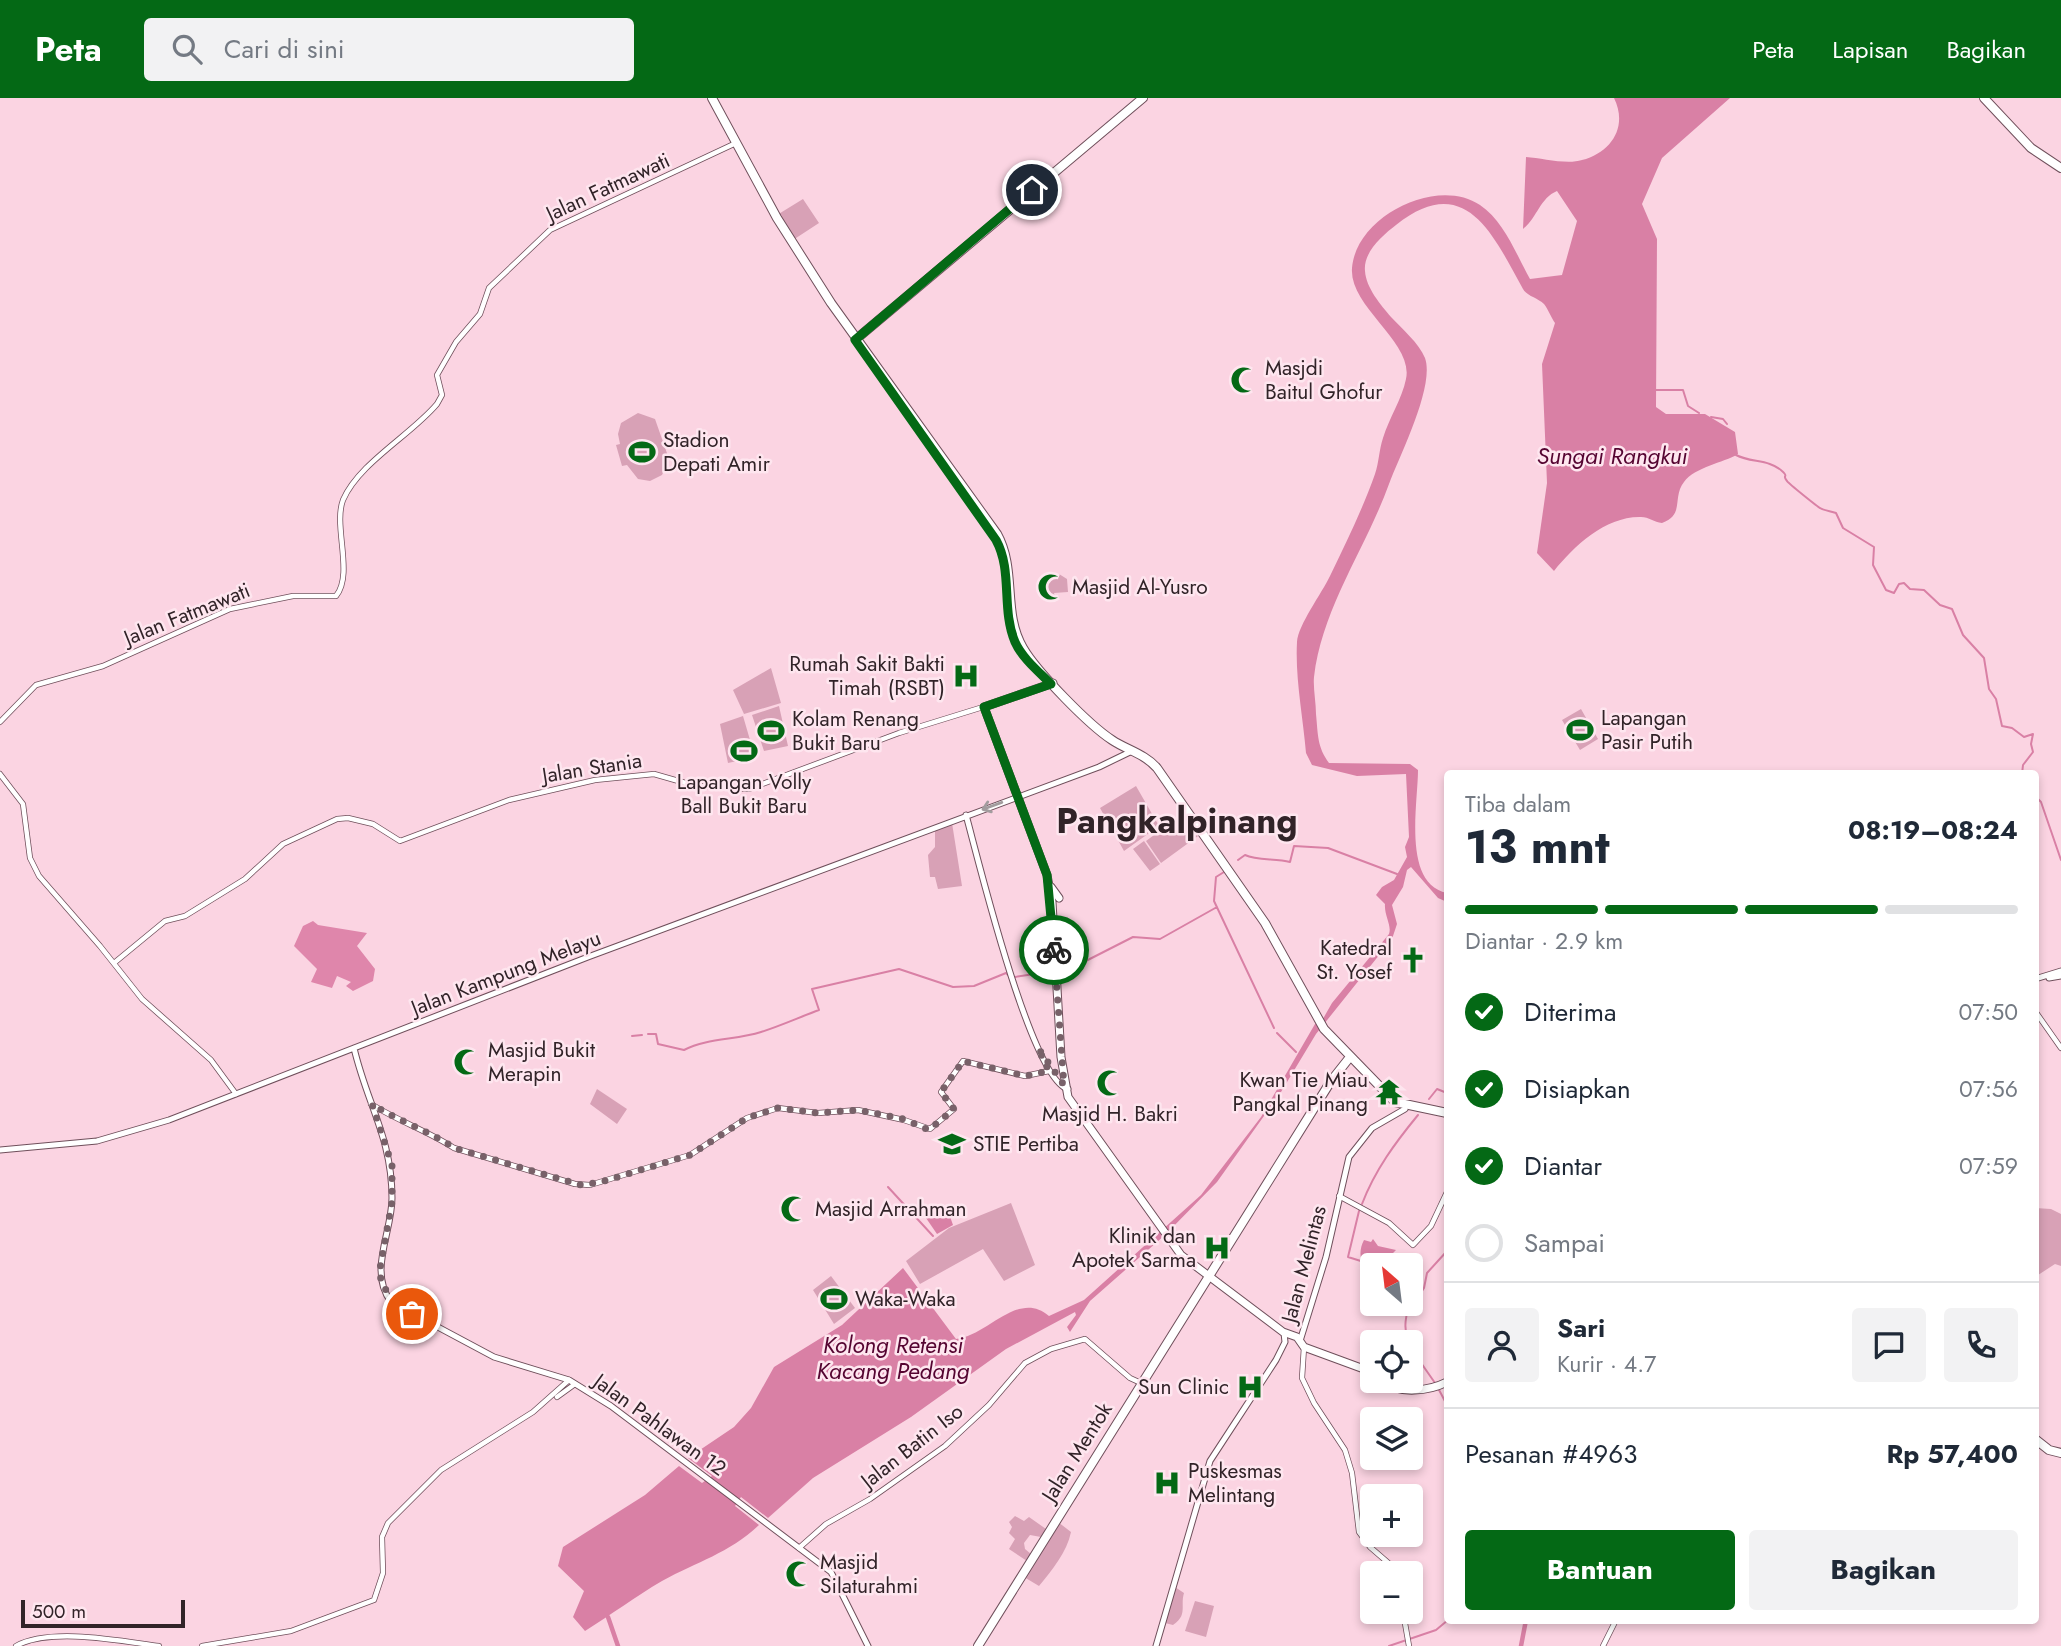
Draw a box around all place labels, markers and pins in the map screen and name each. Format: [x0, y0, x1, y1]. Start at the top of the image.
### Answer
pin [1002, 160, 1062, 220]
place label: Masjdi Baitul Ghofur [1265, 353, 1383, 407]
mosque icon: Masjdi Baitul Ghofur [1229, 365, 1259, 395]
place label: Stadion Depati Amir [663, 425, 771, 479]
sports icon: Stadion Depati Amir [627, 437, 657, 467]
mosque icon: Masjid Al-Yusro [1036, 572, 1066, 602]
place label: Masjid Al-Yusro [1072, 572, 1208, 602]
place label: Rumah Sakit Bakti Timah (RSBT) [789, 649, 945, 703]
hospital icon: Rumah Sakit Bakti Timah (RSBT) [951, 661, 981, 691]
place label: Lapangan Pasir Putih [1601, 703, 1693, 757]
place label: Kolam Renang Bukit Baru [792, 704, 919, 758]
sports icon: Lapangan Pasir Putih [1565, 715, 1595, 745]
sports icon: Kolam Renang Bukit Baru [756, 716, 786, 746]
sports icon: Lapangan Volly Ball Bukit Baru [729, 736, 759, 766]
place label: Lapangan Volly Ball Bukit Baru [677, 767, 812, 821]
place label: Katedral St. Yosef [1316, 933, 1393, 987]
church icon: Katedral St. Yosef [1398, 945, 1428, 975]
place label: Masjid Bukit Merapin [488, 1035, 595, 1089]
mosque icon: Masjid Bukit Merapin [452, 1047, 482, 1077]
place label: Kwan Tie Miau Pangkal Pinang [1232, 1065, 1368, 1119]
mosque icon: Masjid H. Bakri [1095, 1068, 1125, 1098]
temple icon: Kwan Tie Miau Pangkal Pinang [1374, 1077, 1404, 1107]
place label: Masjid H. Bakri [1042, 1099, 1178, 1129]
school or university icon: STIE Pertiba [937, 1129, 967, 1159]
place label: STIE Pertiba [973, 1129, 1079, 1159]
mosque icon: Masjid Arrahman [779, 1194, 809, 1224]
place label: Masjid Arrahman [815, 1194, 966, 1224]
place label: Klinik dan Apotek Sarma [1072, 1221, 1196, 1275]
hospital icon: Klinik dan Apotek Sarma [1202, 1233, 1232, 1263]
pin [382, 1284, 442, 1344]
sports icon: Waka-Waka [819, 1284, 849, 1314]
place label: Waka-Waka [855, 1284, 956, 1314]
place label: Sun Clinic [1138, 1372, 1229, 1402]
hospital icon: Sun Clinic [1235, 1372, 1265, 1402]
place label: Puskesmas Melintang [1188, 1456, 1282, 1510]
hospital icon: Puskesmas Melintang [1152, 1468, 1182, 1498]
place label: Masjid Silaturahmi [820, 1547, 918, 1601]
mosque icon: Masjid Silaturahmi [784, 1559, 814, 1589]

